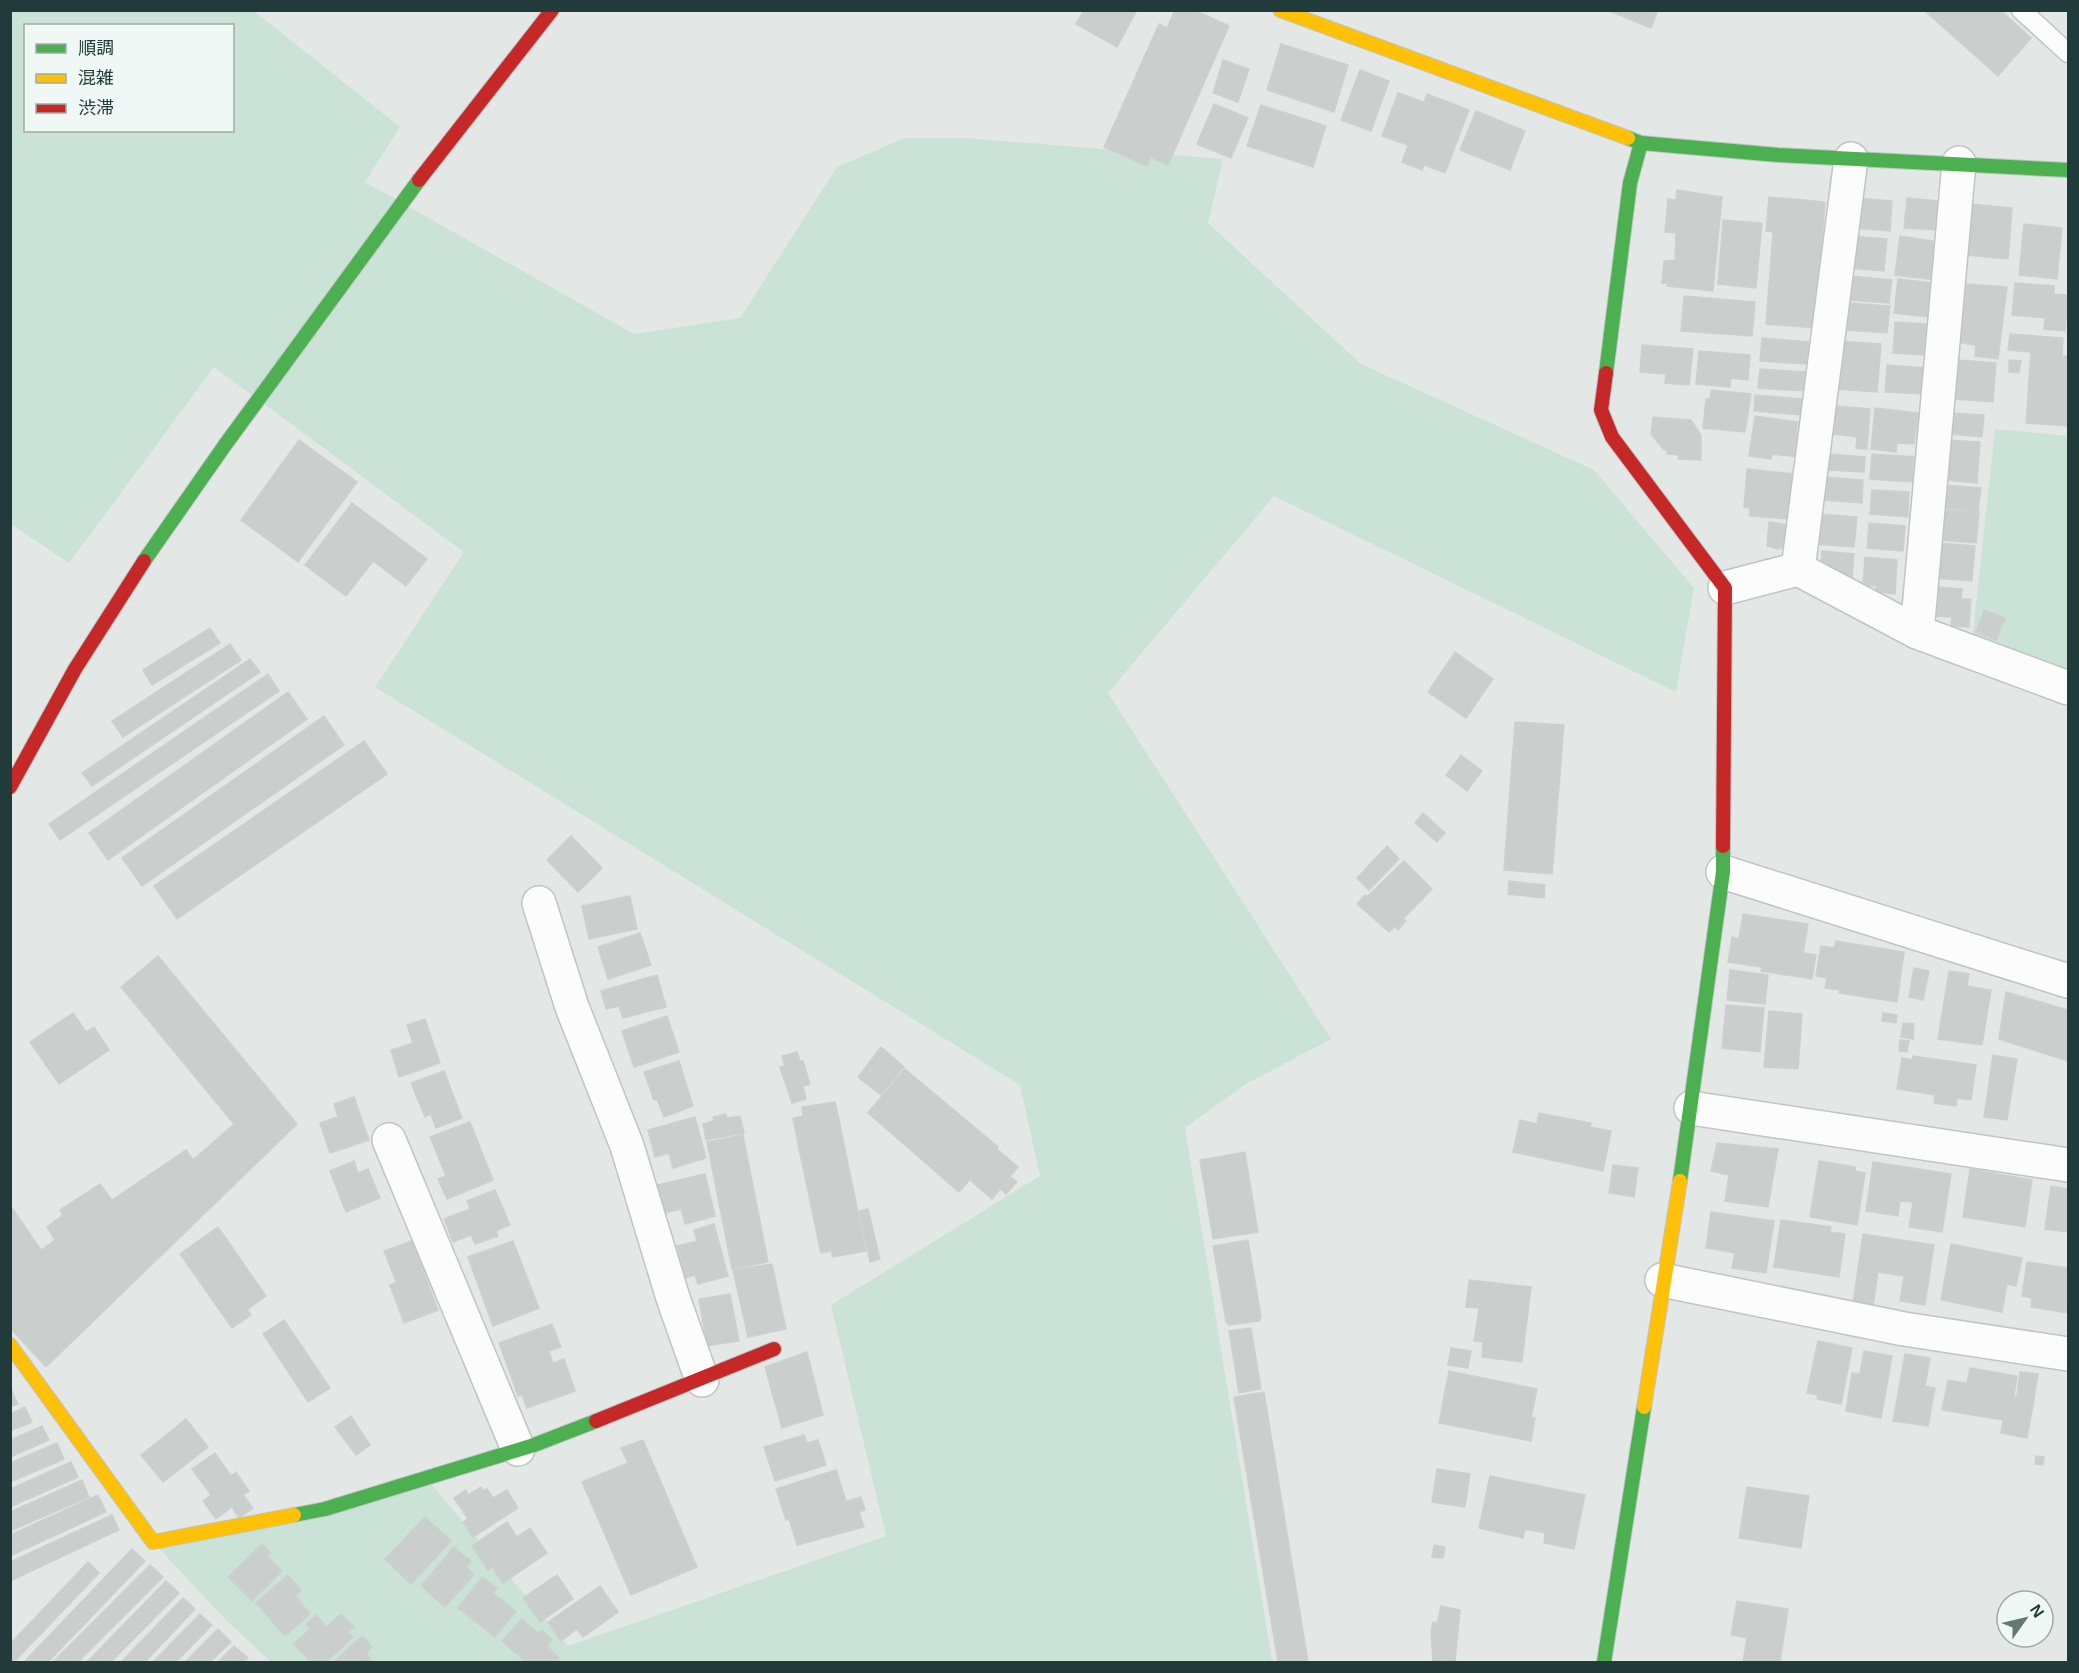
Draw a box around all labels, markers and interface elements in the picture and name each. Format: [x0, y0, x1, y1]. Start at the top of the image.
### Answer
legend [24, 24, 234, 132]
text: 順調 [78, 38, 114, 58]
text: 混雑 [78, 68, 114, 88]
text: 渋滞 [78, 98, 114, 118]
north arrow [1995, 1589, 2055, 1649]
text: N [2027, 1601, 2047, 1620]

